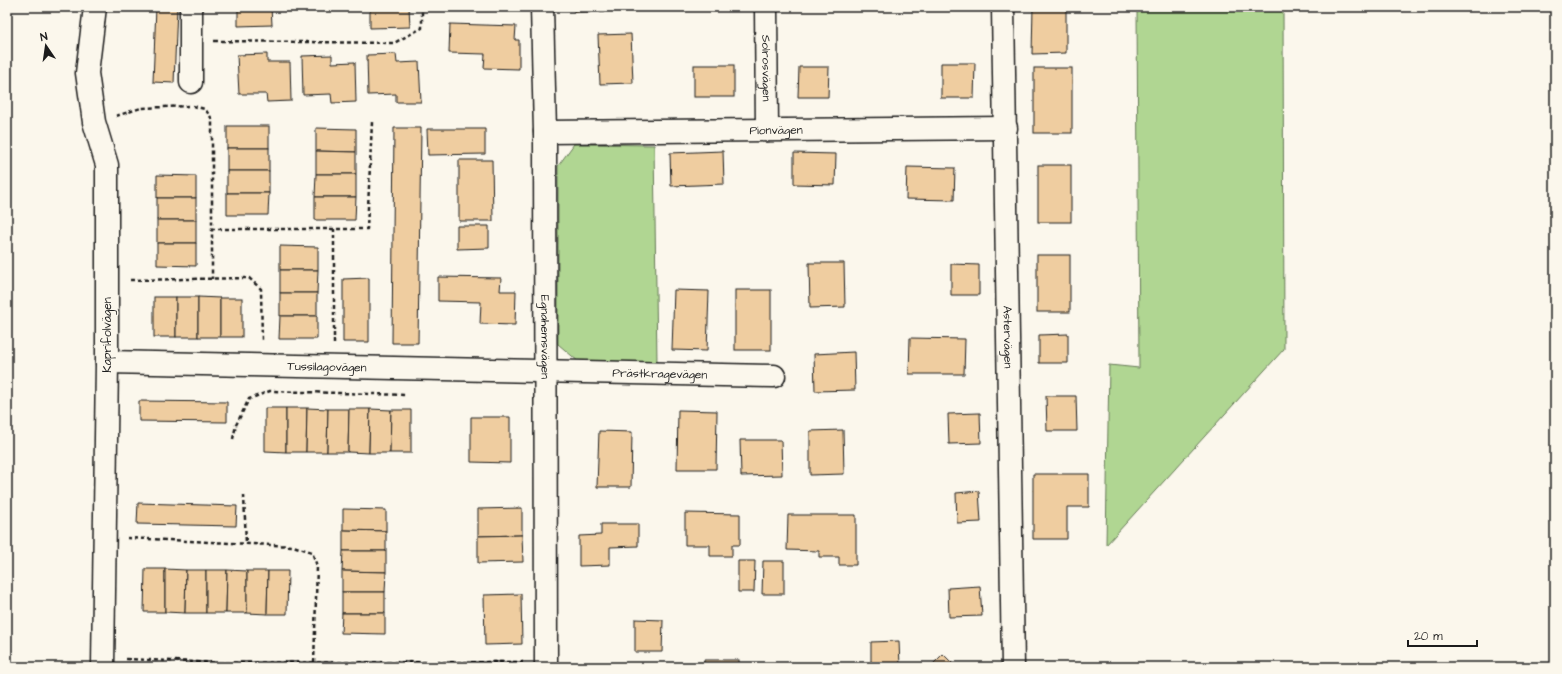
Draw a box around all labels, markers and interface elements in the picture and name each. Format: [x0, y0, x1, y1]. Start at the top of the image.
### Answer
north arrow [26, 26, 66, 66]
text: N [39, 29, 49, 45]
street label: Solrosvägen [757, 35, 775, 101]
street label: Pionvägen [749, 122, 803, 140]
street label: Egnahemsvägen [535, 295, 553, 379]
street label: Kaprifolvägen [99, 297, 117, 373]
street label: Astervägen [998, 305, 1016, 368]
street label: Tussilagovägen [287, 358, 367, 377]
street label: Prästkragevägen [612, 365, 708, 384]
scale bar [1408, 622, 1477, 648]
text: 20 m [1414, 628, 1443, 645]

